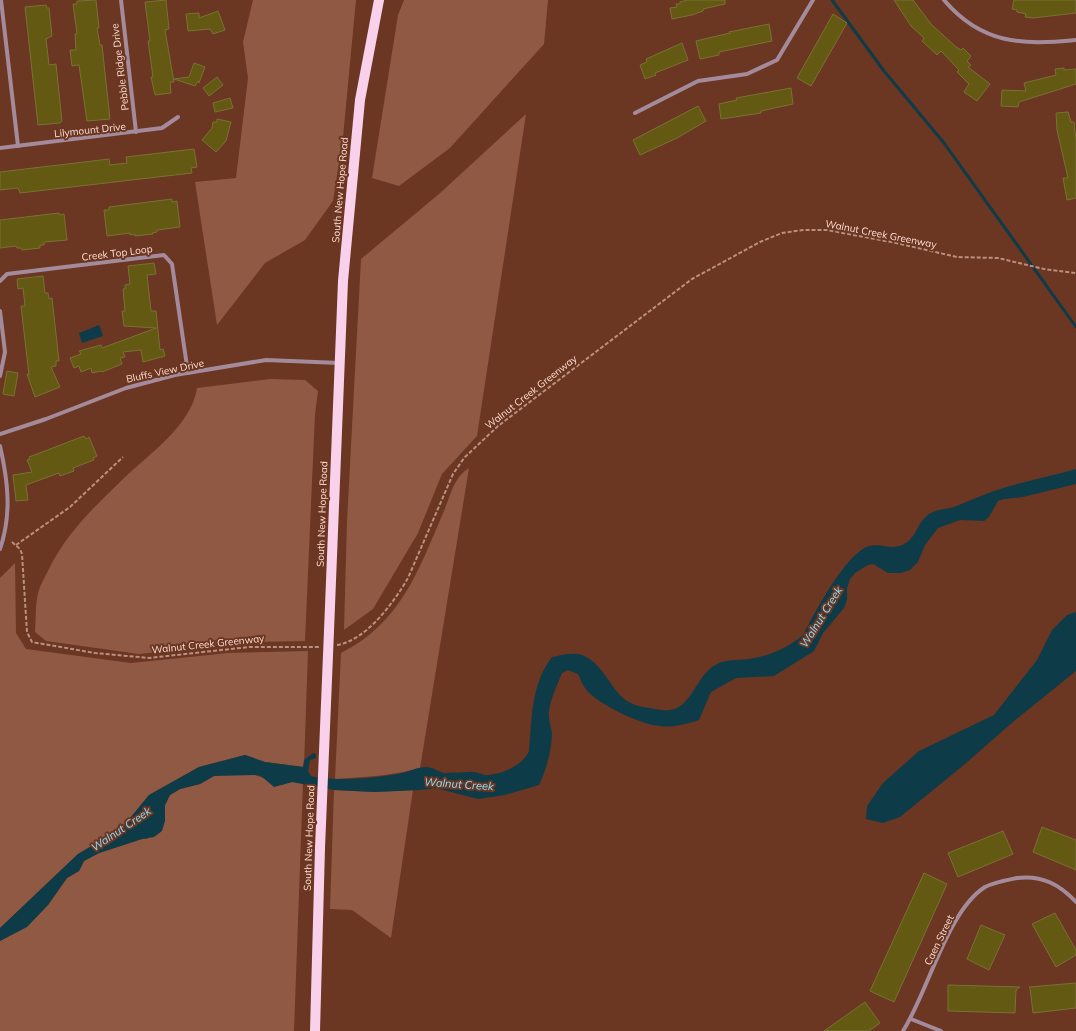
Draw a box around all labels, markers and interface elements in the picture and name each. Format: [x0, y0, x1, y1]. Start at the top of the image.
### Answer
street label: Pebble Ridge Drive [108, 23, 132, 111]
street label: Lilymount Drive [54, 120, 126, 140]
street label: South New Hope Road [329, 137, 351, 243]
street label: Walnut Creek Greenway [824, 217, 938, 251]
street label: Creek Top Loop [81, 242, 153, 264]
street label: Walnut Creek Greenway [482, 352, 580, 432]
street label: Bluffs View Drive [125, 356, 205, 386]
street label: South New Hope Road [314, 461, 330, 567]
water label: Walnut Creek [797, 584, 846, 650]
street label: Walnut Creek Greenway [151, 632, 266, 656]
water label: Walnut Creek [424, 775, 494, 793]
street label: South New Hope Road [301, 785, 317, 891]
water label: Walnut Creek [88, 804, 154, 854]
street label: Caen Street [921, 912, 957, 967]

